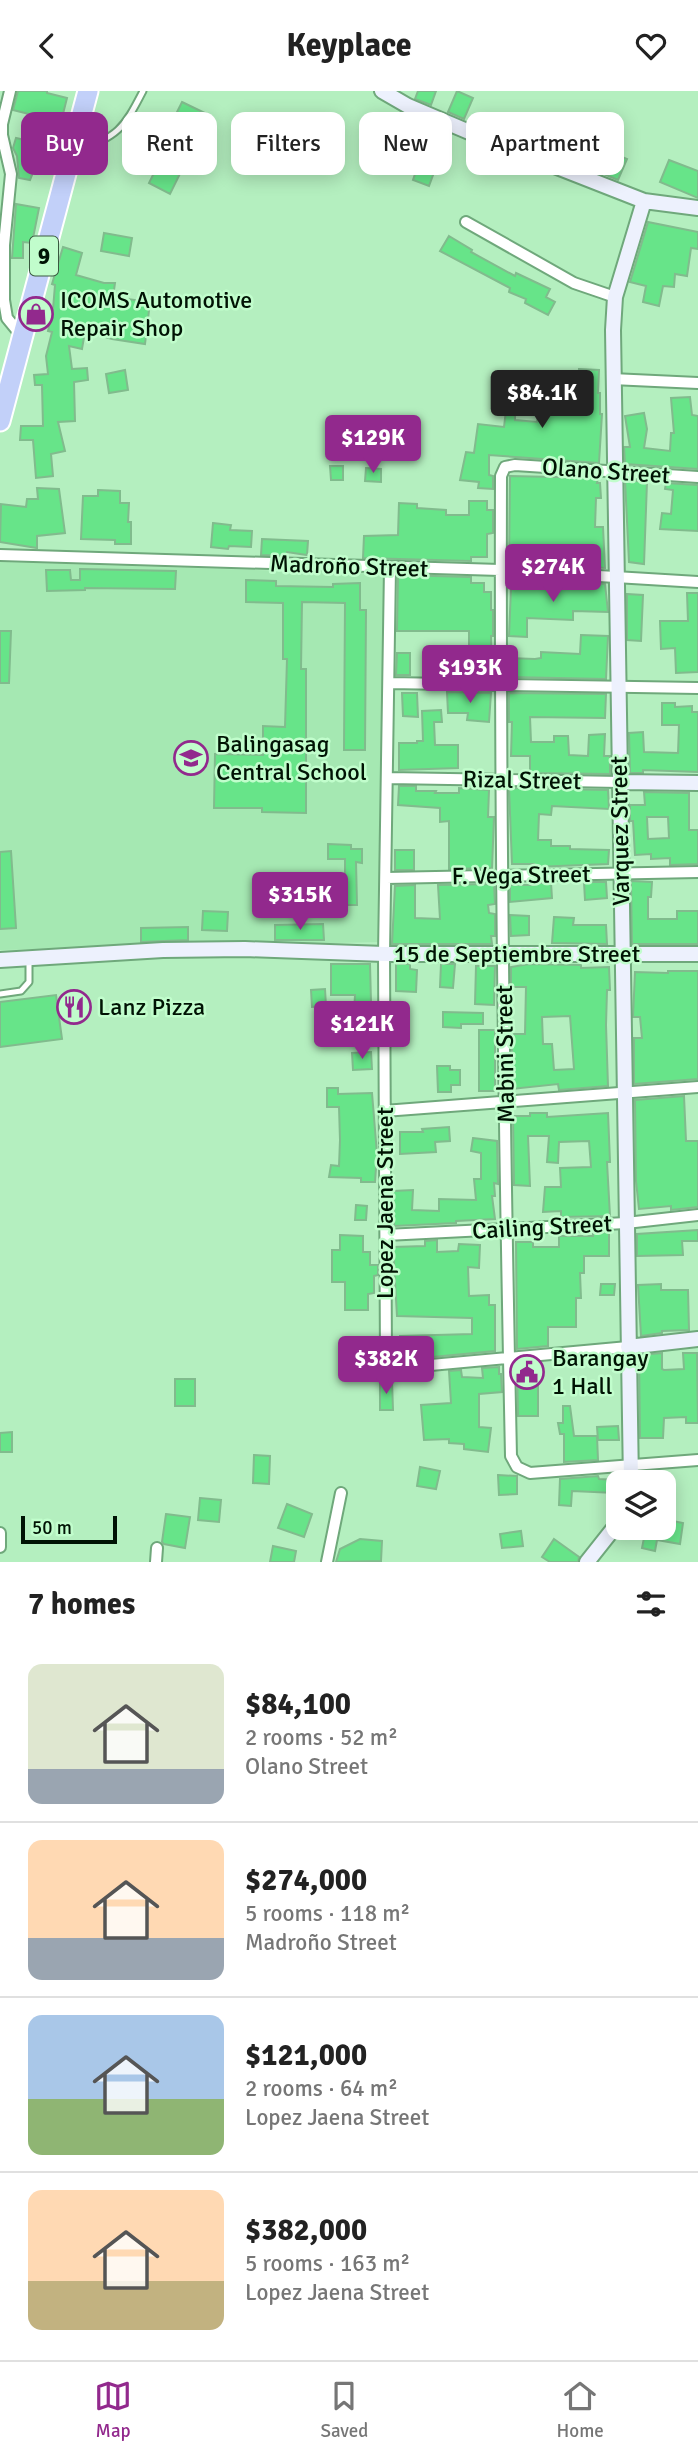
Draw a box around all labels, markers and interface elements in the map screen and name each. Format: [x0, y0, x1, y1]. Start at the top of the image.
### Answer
text: Keyplace [286, 26, 412, 65]
icon: back [28, 27, 66, 65]
icon: heart [632, 27, 670, 65]
chip: Buy [21, 112, 108, 175]
chip: Rent [122, 112, 217, 175]
chip: Filters [231, 112, 345, 175]
chip: New [359, 112, 452, 175]
chip: Apartment [466, 112, 624, 175]
road number: 9 [30, 237, 58, 275]
place label: ICOMS Automotive Repair Shop [60, 285, 252, 343]
shop icon: ICOMS Automotive Repair Shop [17, 295, 55, 333]
pin: $84.1K [485, 371, 599, 430]
text: $84.1K [507, 378, 577, 407]
pin: $129K [324, 415, 422, 475]
text: $129K [341, 423, 405, 452]
street label: Olano Street [541, 452, 671, 490]
pin: $274K [504, 545, 602, 604]
street label: Madroño Street [269, 548, 429, 584]
text: $274K [521, 552, 585, 581]
pin: $193K [421, 645, 519, 705]
text: $193K [438, 653, 502, 682]
place label: Balingasag Central School [216, 729, 367, 787]
school or university icon: Balingasag Central School [172, 739, 210, 777]
street label: Varquez Street [604, 756, 636, 906]
street label: Rizal Street [462, 764, 582, 796]
street label: F. Vega Street [451, 859, 591, 891]
pin: $315K [251, 873, 349, 932]
text: $315K [268, 880, 332, 909]
street label: 15 de Septiembre Street [394, 939, 640, 969]
street label: Mabini Street [489, 985, 521, 1123]
restaurant icon: Lanz Pizza [55, 988, 93, 1026]
place label: Lanz Pizza [98, 992, 205, 1022]
pin: $121K [313, 1002, 411, 1061]
text: $121K [330, 1009, 394, 1038]
street label: Lopez Jaena Street [370, 1107, 400, 1299]
street label: Cailing Street [471, 1208, 613, 1246]
pin: $382K [337, 1337, 435, 1396]
place label: Barangay 1 Hall [552, 1343, 648, 1401]
text: $382K [354, 1344, 418, 1373]
public building icon: Barangay 1 Hall [508, 1353, 546, 1391]
map controls [606, 1470, 676, 1540]
button: layers [606, 1470, 676, 1540]
scale bar [21, 1513, 117, 1545]
text: 50 m [32, 1516, 72, 1540]
icon: filters [632, 1585, 670, 1623]
text: 7 homes [28, 1586, 135, 1623]
text: $84,100 [245, 1686, 351, 1723]
icon: home [84, 1692, 168, 1776]
text: 2 rooms · 52 m² [245, 1723, 398, 1752]
text: Olano Street [245, 1752, 368, 1781]
text: $274,000 [245, 1862, 367, 1899]
icon: home [84, 1868, 168, 1952]
text: 5 rooms · 118 m² [245, 1899, 410, 1928]
text: Madroño Street [245, 1928, 397, 1957]
text: $121,000 [245, 2037, 367, 2074]
icon: home [84, 2043, 168, 2127]
text: 2 rooms · 64 m² [245, 2074, 398, 2103]
text: Lopez Jaena Street [245, 2103, 429, 2132]
text: $382,000 [245, 2212, 367, 2249]
icon: home [84, 2218, 168, 2302]
text: 5 rooms · 163 m² [245, 2249, 410, 2278]
text: Lopez Jaena Street [245, 2278, 429, 2307]
tab: Map [94, 2377, 132, 2443]
tab: Saved [320, 2377, 368, 2443]
tab: Home [557, 2377, 604, 2443]

